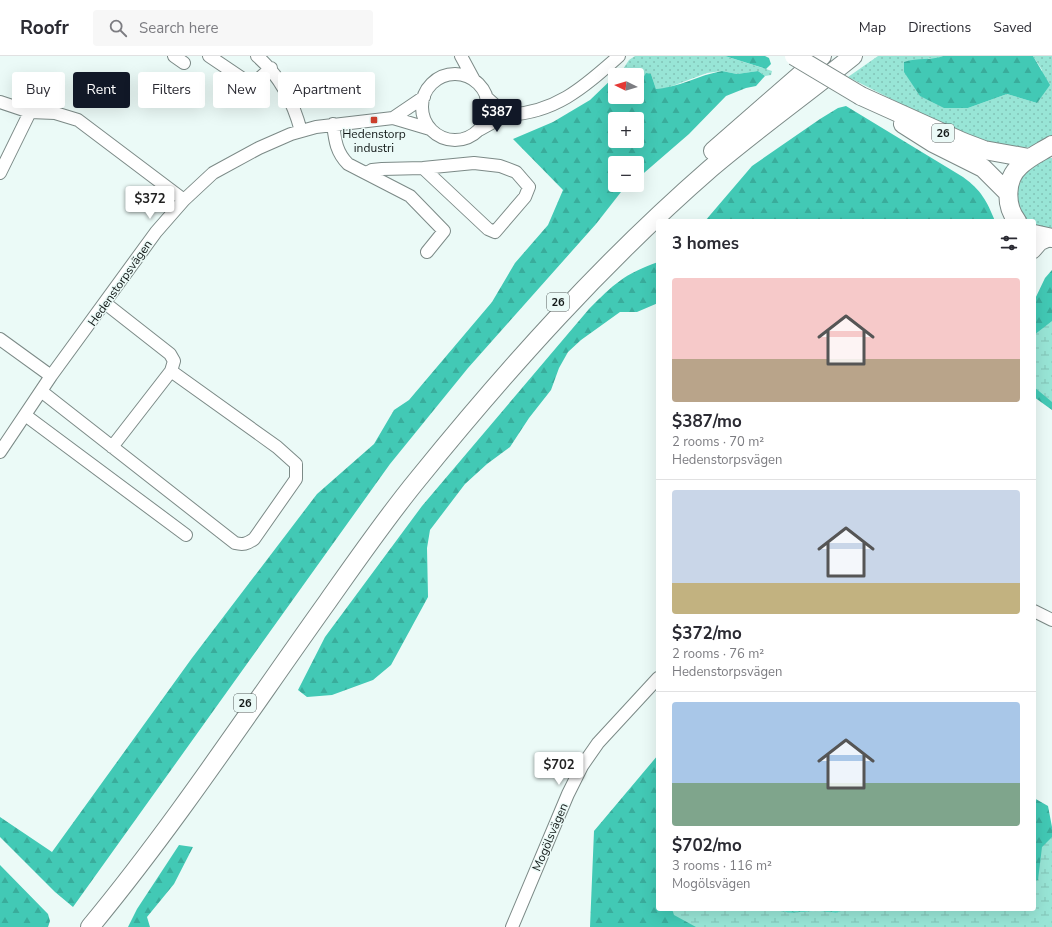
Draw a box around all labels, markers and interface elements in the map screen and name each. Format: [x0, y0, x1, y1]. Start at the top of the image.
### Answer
search box [93, 10, 373, 46]
text: Roofr [20, 15, 69, 41]
icon: search [107, 17, 129, 39]
text: Search here [139, 18, 218, 38]
text: Map [859, 18, 886, 37]
text: Directions [908, 18, 971, 37]
text: Saved [993, 18, 1032, 37]
north arrow [608, 68, 644, 104]
map controls [608, 68, 644, 192]
chip: Buy [12, 72, 65, 108]
chip: Rent [73, 72, 130, 108]
chip: Filters [138, 72, 205, 108]
chip: New [213, 72, 270, 108]
chip: Apartment [278, 72, 375, 108]
pin: $387 [473, 99, 521, 133]
text: $387 [481, 103, 513, 121]
button: + [608, 112, 644, 148]
marker: Hedenstorp industri [369, 115, 379, 125]
road number: 26 [932, 124, 954, 142]
place label: Hedenstorp industri [342, 126, 406, 156]
button: − [608, 156, 644, 192]
pin: $372 [126, 186, 174, 220]
text: $372 [134, 190, 166, 208]
text: 3 homes [672, 232, 739, 255]
icon: filters [998, 232, 1020, 254]
street label: Hedenstorpsvägen [84, 237, 156, 329]
road number: 26 [547, 293, 569, 311]
icon: home [810, 304, 882, 376]
text: $387/mo [672, 410, 742, 433]
text: 2 rooms · 70 m² [672, 433, 764, 451]
text: Hedenstorpsvägen [672, 451, 782, 469]
icon: home [810, 516, 882, 588]
text: $372/mo [672, 622, 742, 645]
text: 2 rooms · 76 m² [672, 645, 764, 663]
text: Hedenstorpsvägen [672, 663, 782, 681]
road number: 26 [234, 694, 256, 712]
icon: home [810, 728, 882, 800]
pin: $702 [535, 752, 583, 786]
text: $702 [543, 756, 575, 774]
street label: Mogölsvägen [528, 801, 572, 873]
text: $702/mo [672, 834, 742, 857]
text: 3 rooms · 116 m² [672, 857, 772, 875]
text: Mogölsvägen [672, 875, 750, 893]

